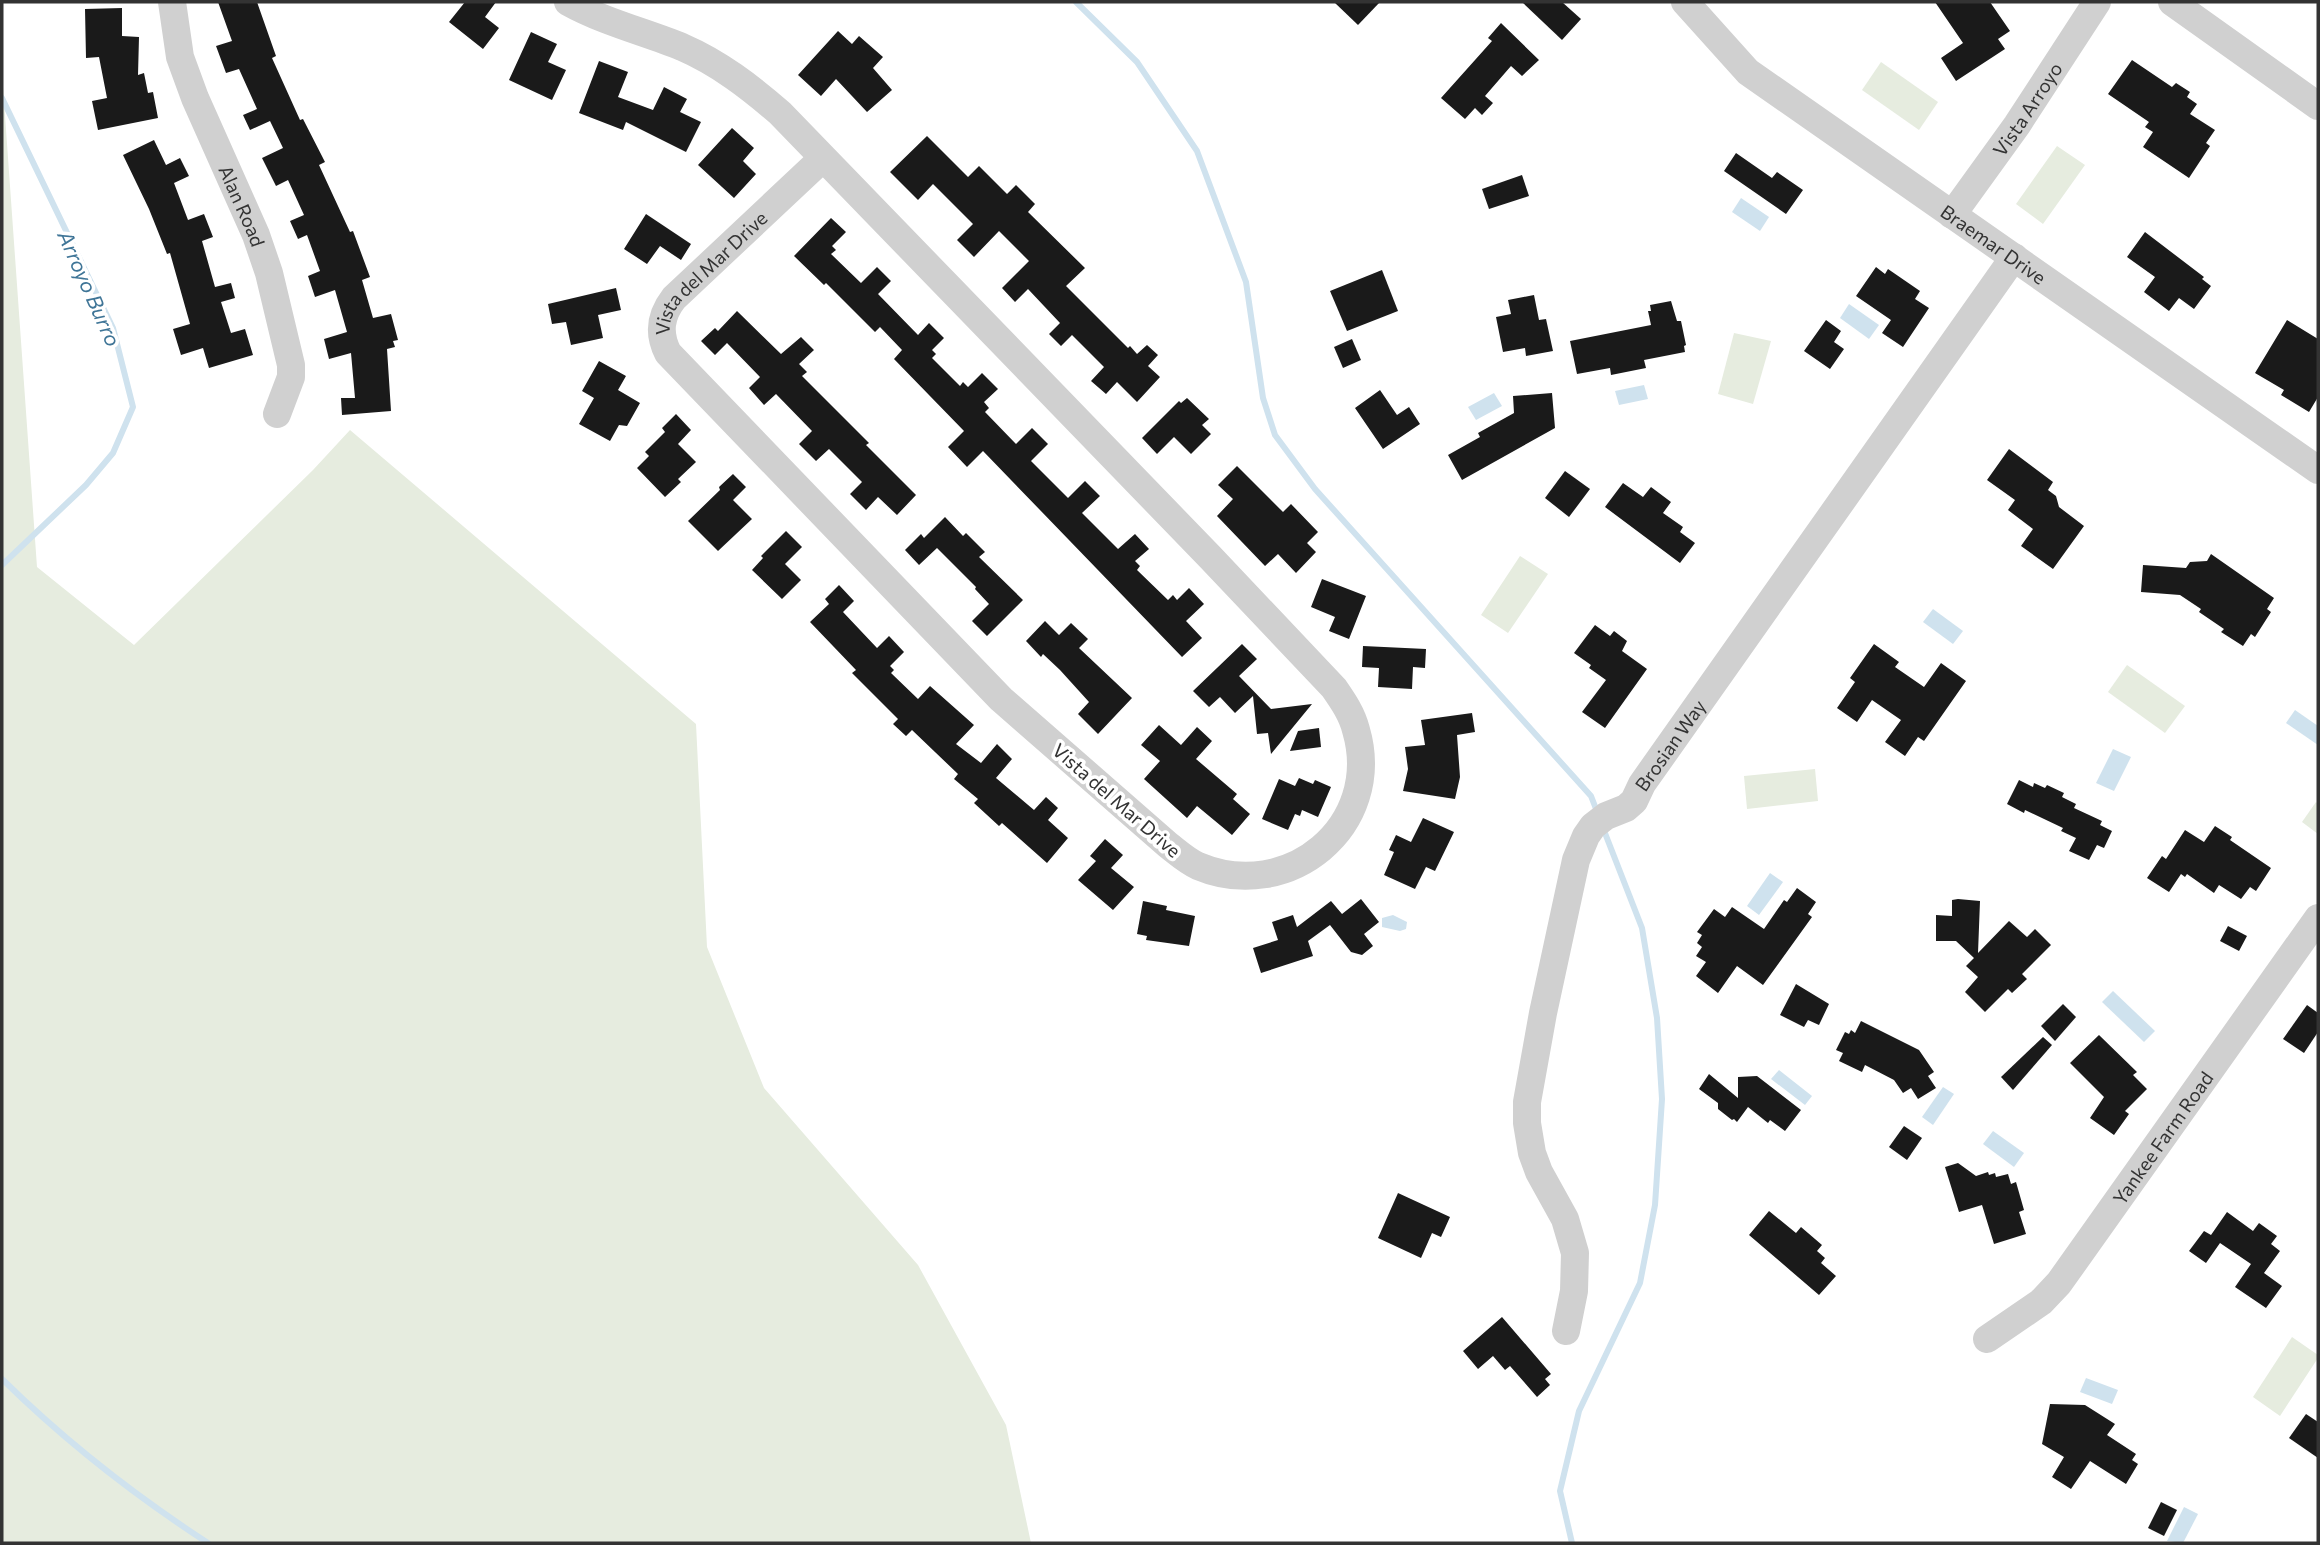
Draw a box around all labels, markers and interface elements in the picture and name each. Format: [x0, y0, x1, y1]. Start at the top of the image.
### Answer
street label: Vista Arroyo [1987, 58, 2066, 160]
street label: Alan Road [215, 161, 271, 249]
street label: Braemar Drive [1937, 199, 2051, 288]
street label: Vista del Mar Drive [650, 206, 771, 335]
water label: Arroyo Burro [53, 225, 127, 350]
street label: Brosian Way [1629, 695, 1710, 795]
street label: Vista del Mar Drive [1048, 738, 1186, 862]
street label: Yankee Farm Road [2107, 1067, 2217, 1208]

